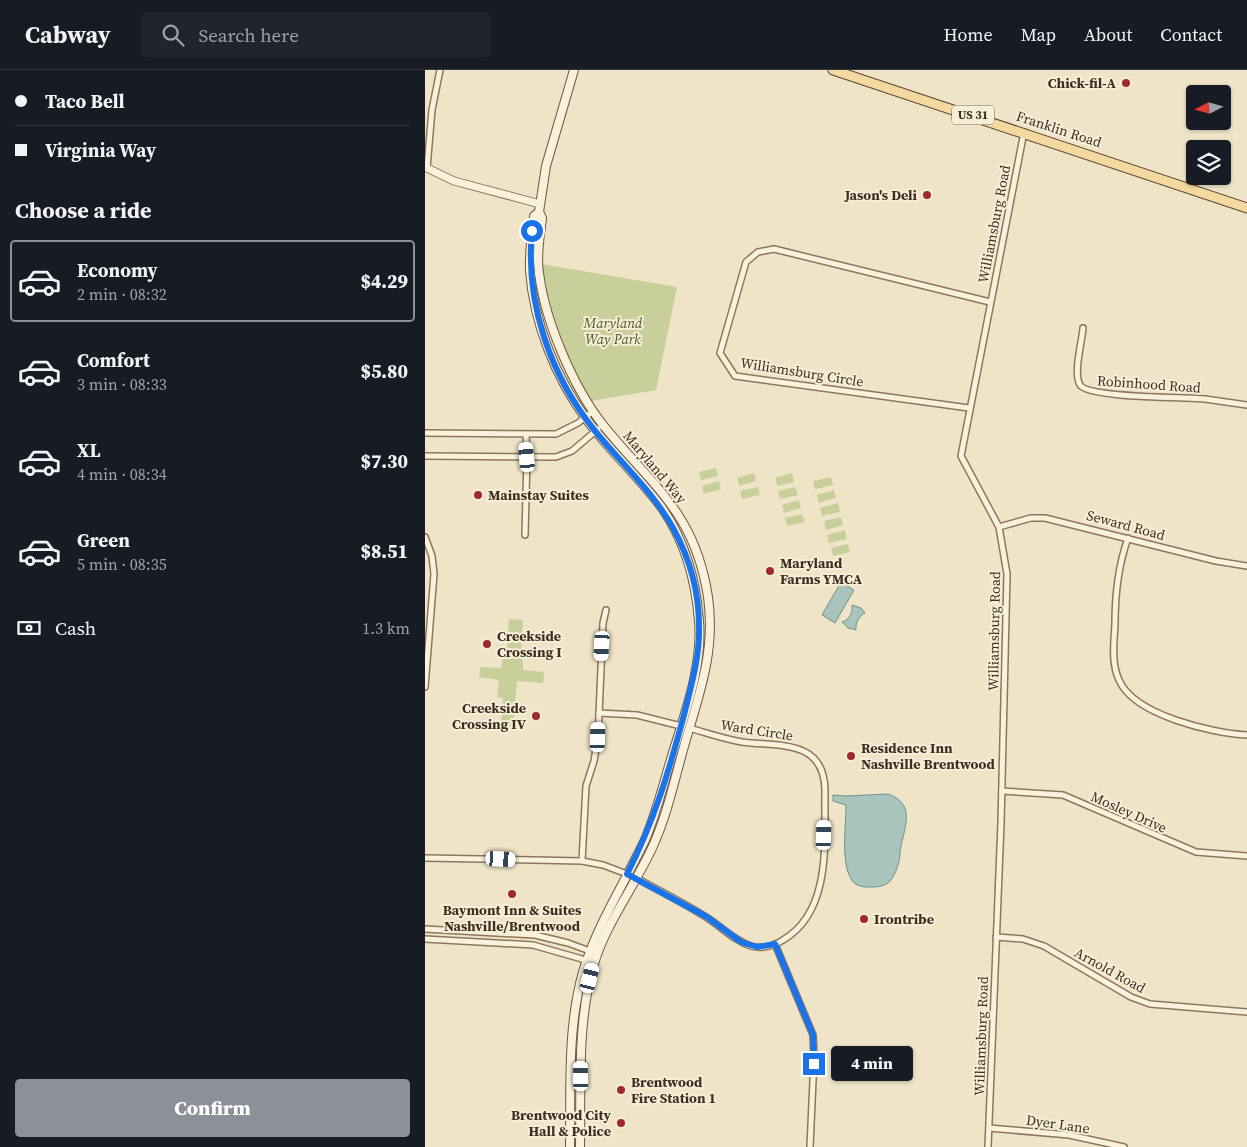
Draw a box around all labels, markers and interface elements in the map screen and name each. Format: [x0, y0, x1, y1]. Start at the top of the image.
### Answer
search box [141, 12, 491, 57]
text: Cabway [25, 18, 111, 51]
icon: search [159, 21, 187, 49]
text: Search here [199, 22, 299, 48]
text: Home [944, 22, 993, 47]
text: Map [1021, 22, 1056, 47]
text: About [1084, 22, 1132, 47]
text: Contact [1160, 22, 1222, 47]
place label: Chick-fil-A [1048, 73, 1117, 93]
marker: Chick-fil-A [1120, 77, 1132, 89]
north arrow [1186, 85, 1231, 130]
map controls [1186, 85, 1231, 185]
text: Taco Bell [45, 88, 125, 114]
road number: US 31 [952, 106, 994, 124]
street label: Franklin Road [1014, 106, 1104, 152]
text: Virginia Way [45, 137, 156, 163]
button: layers [1186, 140, 1231, 185]
street label: Williamsburg Road [973, 163, 1015, 285]
place label: Jason's Deli [844, 185, 918, 205]
marker: Jason's Deli [921, 189, 933, 201]
text: Choose a ride [15, 195, 152, 225]
route start [521, 220, 543, 242]
text: Economy [77, 257, 158, 283]
icon: car [17, 259, 62, 304]
text: $4.29 [360, 268, 408, 294]
text: 2 min · 08:32 [77, 283, 167, 305]
park label: Maryland Way Park [583, 313, 643, 349]
text: Comfort [77, 347, 150, 373]
icon: car [17, 349, 62, 394]
street label: Williamsburg Circle [739, 352, 865, 392]
text: $5.80 [360, 358, 408, 384]
street label: Robinhood Road [1096, 370, 1202, 398]
text: 3 min · 08:33 [77, 373, 167, 395]
street label: Maryland Way [619, 426, 692, 508]
text: XL [77, 437, 100, 463]
icon: car [17, 439, 62, 484]
car [518, 441, 535, 473]
text: $7.30 [360, 448, 408, 474]
text: 4 min · 08:34 [77, 463, 167, 485]
place label: Mainstay Suites [488, 485, 589, 505]
marker: Mainstay Suites [472, 489, 484, 501]
street label: Seward Road [1085, 505, 1167, 545]
text: Green [77, 527, 130, 553]
icon: car [17, 529, 62, 574]
text: $8.51 [360, 538, 408, 564]
text: 5 min · 08:35 [77, 553, 167, 575]
place label: Maryland Farms YMCA [780, 553, 863, 589]
marker: Maryland Farms YMCA [764, 565, 776, 577]
street label: Williamsburg Road [983, 571, 1005, 691]
icon: cash [15, 614, 43, 642]
text: Cash [55, 615, 96, 641]
text: 1.3 km [362, 617, 410, 639]
place label: Creekside Crossing I [497, 626, 562, 662]
car [593, 631, 610, 661]
marker: Creekside Crossing I [481, 638, 493, 650]
place label: Creekside Crossing IV [452, 698, 527, 734]
marker: Creekside Crossing IV [530, 710, 542, 722]
street label: Ward Circle [719, 714, 795, 746]
car [589, 722, 606, 752]
place label: Residence Inn Nashville Brentwood [861, 738, 996, 774]
marker: Residence Inn Nashville Brentwood [845, 750, 857, 762]
street label: Mosley Drive [1088, 786, 1170, 838]
car [815, 820, 832, 850]
car [485, 851, 516, 867]
marker: Baymont Inn & Suites Nashville/Brentwood [506, 888, 518, 900]
place label: Baymont Inn & Suites Nashville/Brentwood [443, 900, 582, 936]
place label: Irontribe [874, 909, 934, 929]
marker: Irontribe [858, 913, 870, 925]
street label: Arnold Road [1071, 942, 1149, 998]
car [579, 962, 600, 994]
street label: Williamsburg Road [969, 976, 993, 1096]
callout: 4 min [831, 1046, 914, 1082]
text: 4 min [851, 1052, 893, 1074]
route end [803, 1053, 825, 1075]
car [573, 1061, 588, 1091]
place label: Brentwood Fire Station 1 [631, 1072, 716, 1108]
button: Confirm [15, 1079, 410, 1137]
marker: Brentwood Fire Station 1 [615, 1084, 627, 1096]
place label: Brentwood City Hall & Police [511, 1105, 612, 1141]
street label: Dyer Lane [1025, 1110, 1091, 1138]
marker: Brentwood City Hall & Police [615, 1117, 627, 1129]

